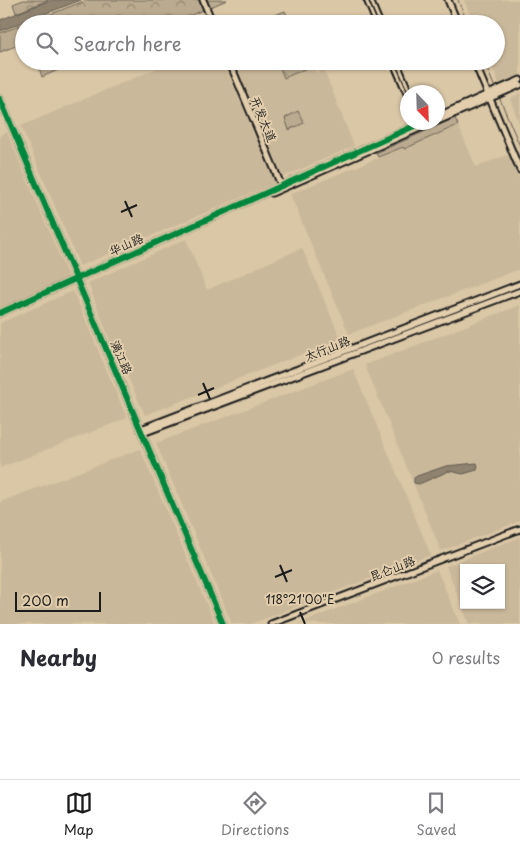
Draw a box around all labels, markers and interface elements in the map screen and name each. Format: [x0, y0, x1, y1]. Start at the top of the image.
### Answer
search box [15, 15, 505, 70]
icon: search [33, 29, 61, 57]
text: Search here [73, 29, 182, 57]
north arrow [400, 85, 445, 130]
street label: 开发大道 [246, 93, 282, 145]
street label: 华山路 [106, 228, 146, 260]
street label: 太行山路 [301, 331, 353, 365]
street label: 漓江路 [107, 337, 137, 377]
street label: 昆仑山路 [366, 551, 418, 585]
map controls [460, 564, 505, 609]
button: layers [460, 564, 505, 609]
scale bar [15, 589, 101, 612]
text: 200 m [22, 590, 69, 611]
text: 118°21'00"E [265, 590, 335, 608]
text: Nearby [20, 641, 97, 673]
text: 0 results [432, 645, 500, 669]
tab: Map [64, 789, 94, 840]
tab: Directions [221, 789, 289, 840]
tab: Saved [417, 789, 456, 840]

